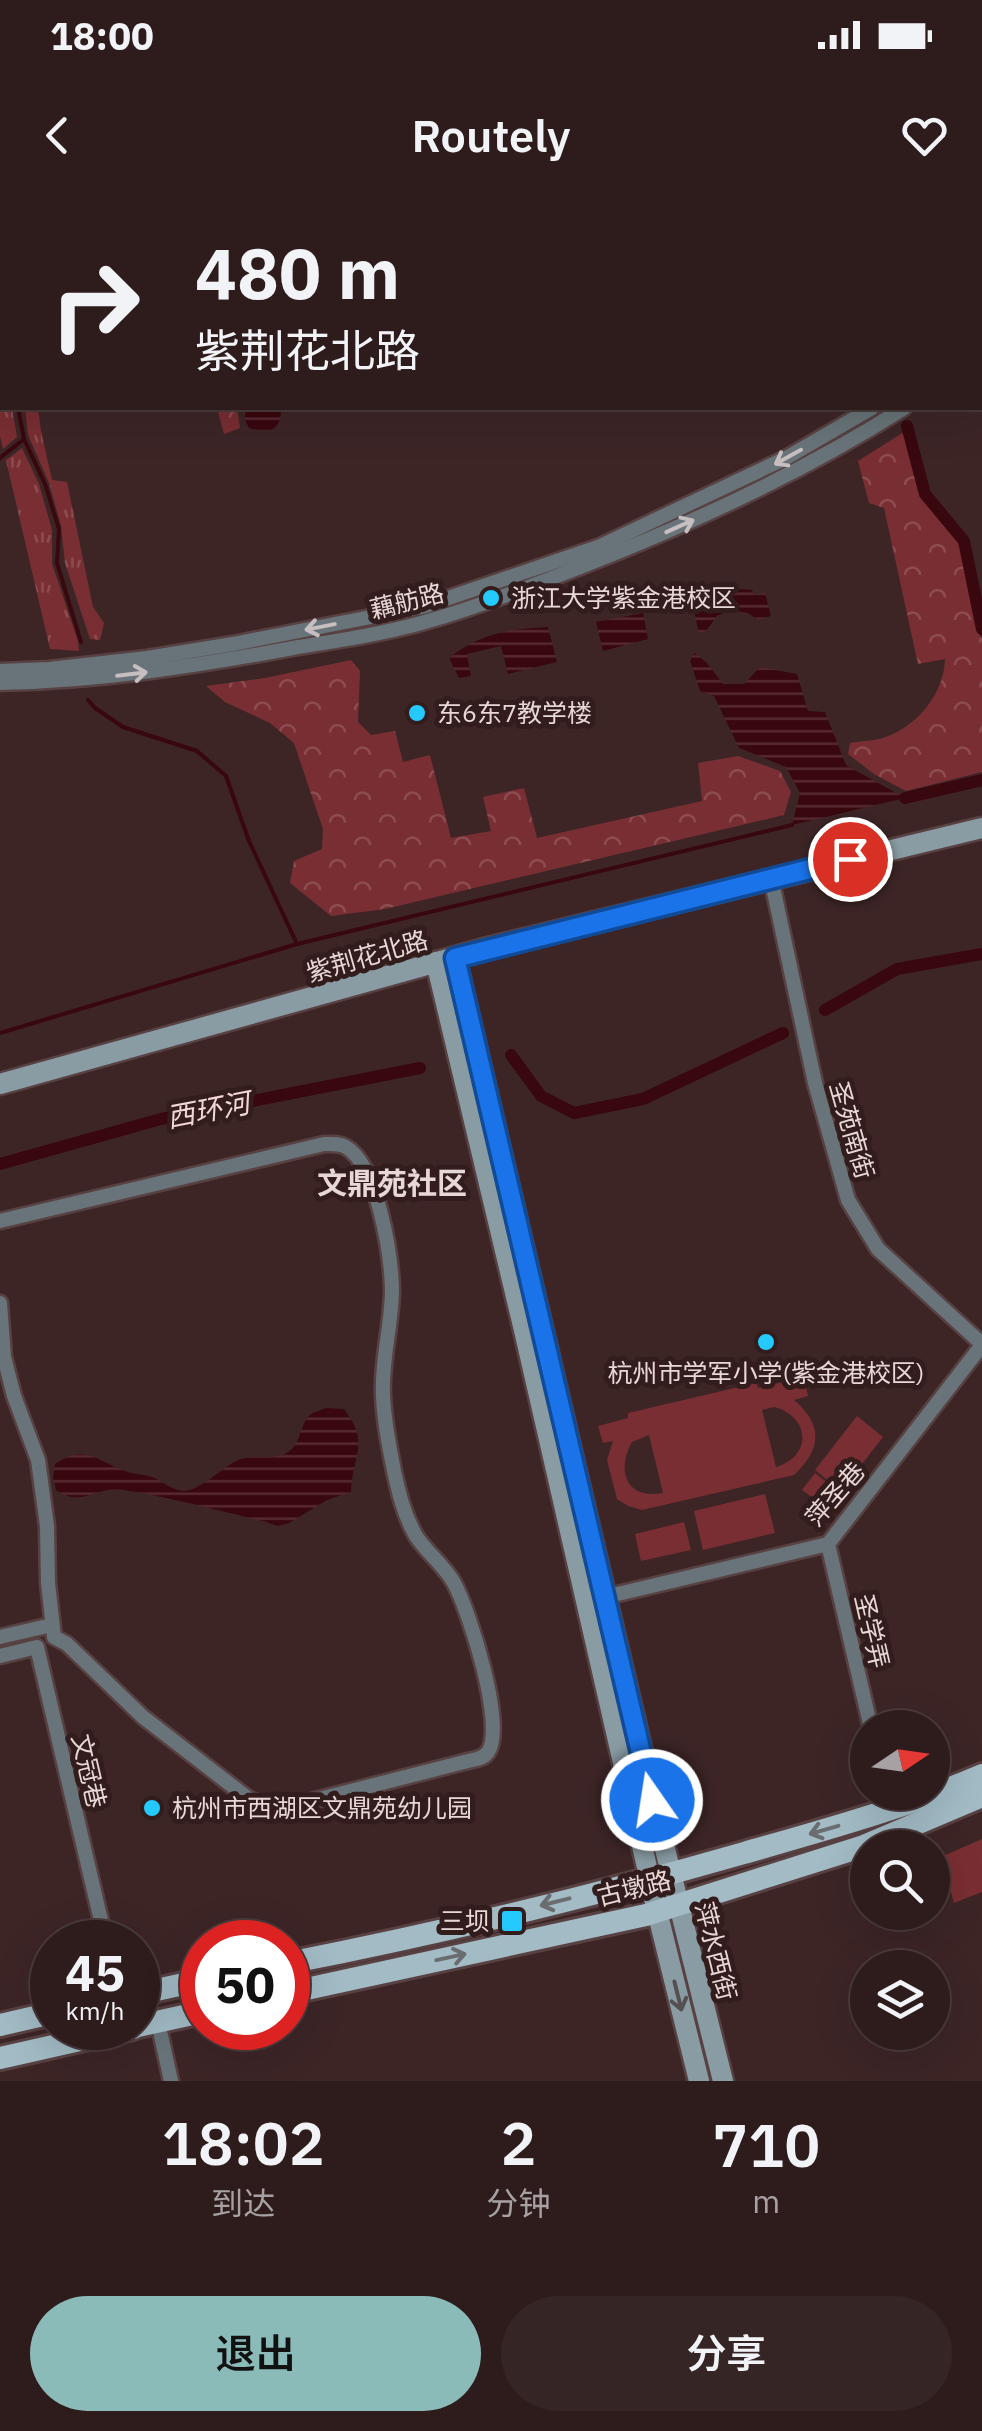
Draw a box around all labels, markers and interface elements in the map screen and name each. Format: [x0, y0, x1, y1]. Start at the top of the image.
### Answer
text: 18:00 [50, 11, 154, 60]
text: Routely [411, 106, 571, 164]
icon: back [30, 108, 85, 163]
icon: heart [897, 108, 952, 163]
text: 480 m [195, 227, 400, 318]
icon: right [30, 240, 160, 370]
text: 紫荆花北路 [195, 321, 420, 379]
one-way arrow [774, 447, 803, 467]
one-way arrow [664, 516, 695, 534]
street label: 藕舫路 [366, 575, 447, 626]
place label: 浙江大学紫金港校区 [511, 581, 736, 614]
marker: 浙江大学紫金港校区 [480, 587, 502, 609]
one-way arrow [305, 618, 337, 637]
one-way arrow [115, 664, 148, 683]
place label: 东6东7教学楼 [437, 696, 592, 729]
marker: 东6东7教学楼 [406, 702, 428, 724]
pin [808, 817, 893, 902]
icon: arrive [823, 832, 878, 887]
street label: 紫荆花北路 [302, 922, 431, 989]
street label: 圣苑南街 [823, 1077, 882, 1182]
water label: 西环河 [163, 1082, 258, 1136]
district label: 文鼎苑社区 [317, 1163, 467, 1202]
marker: 杭州市学军小学(紫金港校区) [755, 1331, 777, 1353]
place label: 杭州市学军小学(紫金港校区) [608, 1356, 924, 1389]
street label: 萍圣巷 [798, 1455, 872, 1533]
street label: 圣学弄 [848, 1591, 897, 1671]
north arrow [850, 1710, 950, 1810]
map controls [850, 1710, 950, 2050]
street label: 文冠巷 [65, 1731, 114, 1811]
position arrow [600, 1748, 704, 1852]
place label: 杭州市西湖区文鼎苑幼儿园 [172, 1791, 472, 1824]
marker: 杭州市西湖区文鼎苑幼儿园 [141, 1797, 163, 1819]
one-way arrow [809, 1822, 840, 1840]
button: search [850, 1830, 950, 1930]
street label: 古墩路 [593, 1862, 674, 1913]
one-way arrow [540, 1894, 571, 1913]
street label: 萍水西街 [688, 1898, 745, 2003]
place label: 三坝 [440, 1904, 490, 1937]
marker: 三坝 [499, 1908, 525, 1934]
speed limit sign: 50 [180, 1920, 310, 2050]
text: 45 [65, 1940, 125, 2005]
one-way arrow [434, 1947, 466, 1965]
button: layers [850, 1950, 950, 2050]
one-way arrow [670, 1979, 688, 2011]
text: km/h [66, 1994, 124, 2027]
text: 18:02 [162, 2103, 325, 2182]
text: 2 [501, 2103, 537, 2182]
text: 710 [712, 2105, 820, 2184]
text: m [752, 2180, 780, 2222]
text: 到达 [211, 2182, 275, 2224]
text: 分钟 [487, 2182, 551, 2224]
button: 退出 [30, 2296, 481, 2411]
button: 分享 [501, 2296, 952, 2411]

